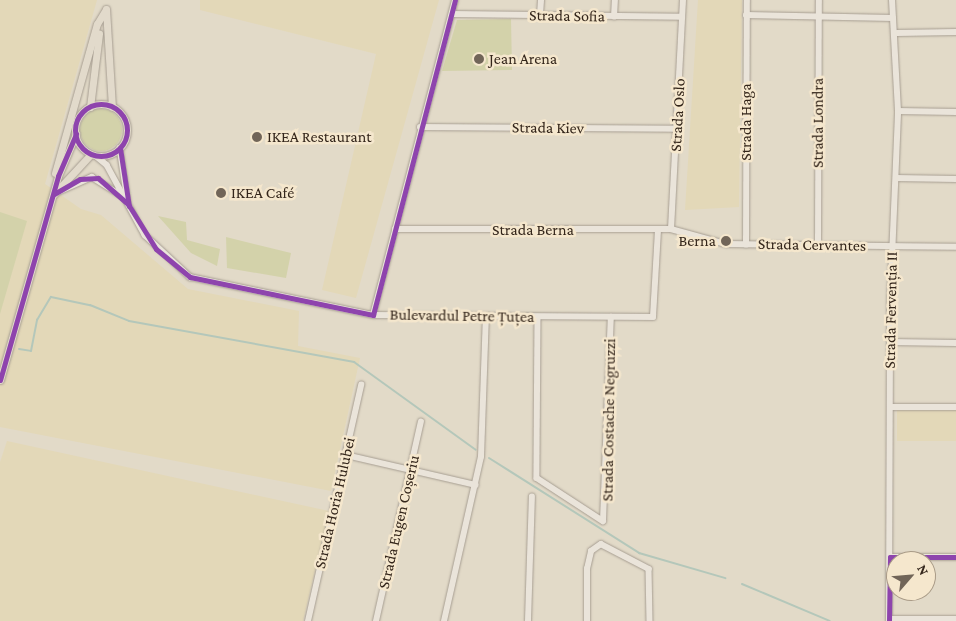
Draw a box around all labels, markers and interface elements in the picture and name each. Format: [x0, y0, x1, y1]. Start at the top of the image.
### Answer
street label: Strada Sofia [529, 6, 605, 26]
place label: Jean Arena [489, 49, 557, 69]
marker: Jean Arena [473, 53, 485, 65]
street label: Strada Oslo [666, 78, 690, 152]
street label: Strada Londra [808, 78, 828, 168]
street label: Strada Haga [736, 83, 756, 161]
street label: Strada Kiev [512, 118, 584, 138]
place label: IKEA Restaurant [267, 127, 372, 147]
marker: IKEA Restaurant [251, 131, 263, 143]
place label: IKEA Café [231, 183, 294, 203]
marker: IKEA Café [215, 187, 227, 199]
street label: Strada Berna [492, 220, 574, 240]
place label: Berna [679, 231, 716, 251]
street label: Strada Cervantes [758, 234, 866, 256]
marker: Berna [720, 235, 732, 247]
street label: Strada Fervenția II [880, 251, 902, 369]
street label: Bulevardul Petre Țuțea [389, 305, 535, 327]
street label: Strada Costache Negruzzi [598, 338, 620, 502]
street label: Strada Horia Hulubei [311, 435, 359, 571]
street label: Strada Eugen Coșeriu [374, 453, 424, 591]
north arrow [886, 551, 936, 601]
text: N [914, 562, 933, 578]

